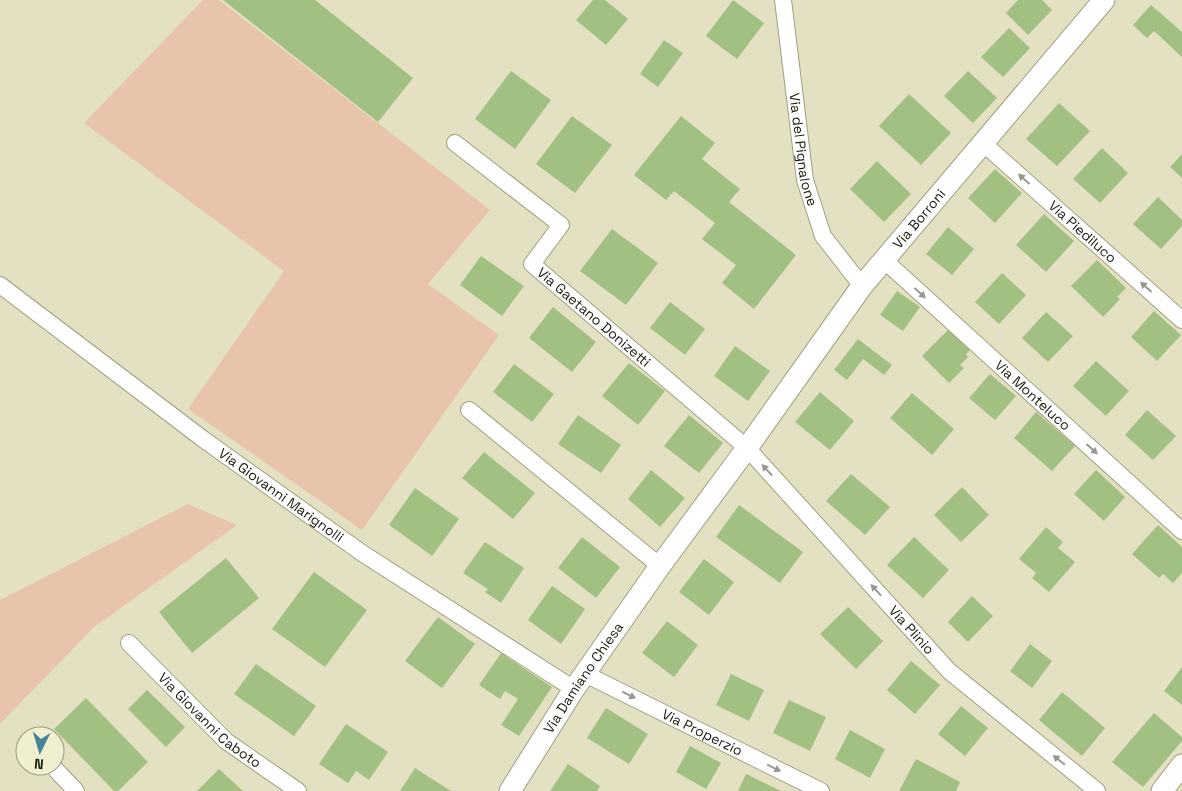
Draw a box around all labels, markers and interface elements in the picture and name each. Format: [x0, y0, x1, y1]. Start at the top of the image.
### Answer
street label: Via del Pignalone [785, 92, 822, 208]
one-way arrow [1018, 174, 1031, 185]
street label: Via Borroni [889, 185, 949, 252]
street label: Via Piediluco [1045, 197, 1121, 267]
street label: Via Gaetano Donizetti [533, 263, 654, 371]
one-way arrow [1140, 281, 1152, 293]
one-way arrow [914, 287, 926, 299]
street label: Via Monteluco [991, 356, 1074, 434]
street label: Via Giovanni Marignolli [215, 444, 347, 546]
one-way arrow [1085, 444, 1098, 455]
one-way arrow [761, 465, 773, 477]
one-way arrow [871, 584, 882, 597]
street label: Via Plinio [885, 602, 938, 658]
street label: Via Damiano Chiesa [540, 619, 627, 737]
street label: Via Giovanni Caboto [154, 669, 265, 772]
one-way arrow [622, 692, 636, 700]
street label: Via Properzio [659, 705, 746, 760]
north arrow [15, 726, 65, 776]
text: N [33, 755, 44, 773]
one-way arrow [1053, 755, 1066, 766]
one-way arrow [767, 764, 782, 772]

